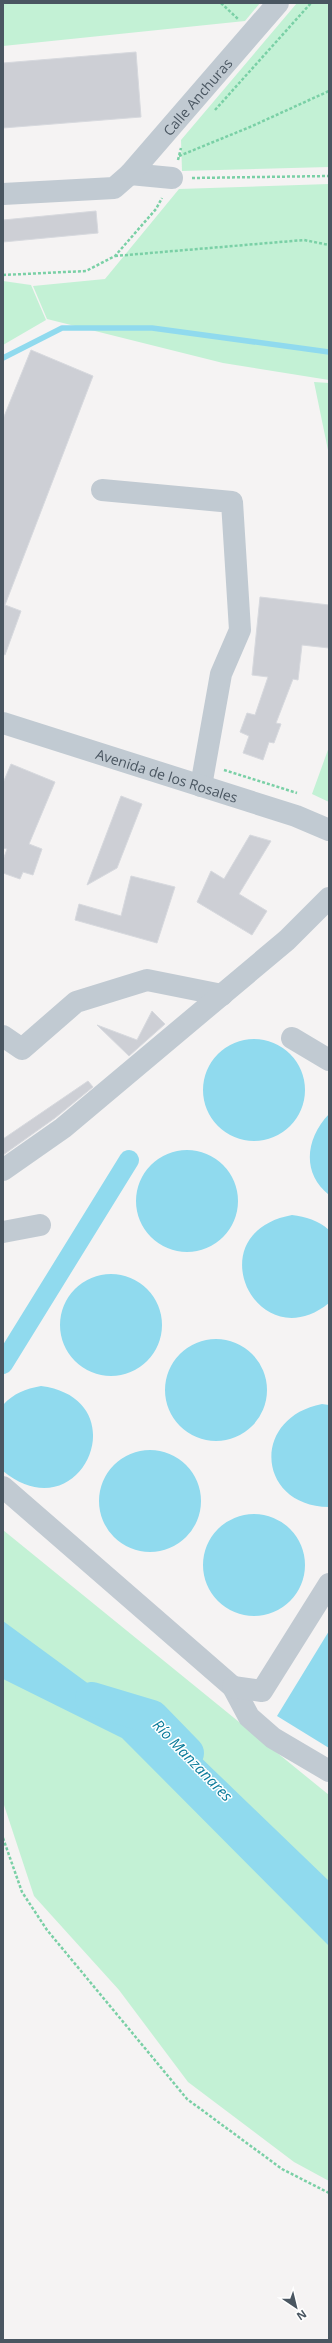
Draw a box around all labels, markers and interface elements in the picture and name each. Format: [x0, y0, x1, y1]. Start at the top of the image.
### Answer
street label: Calle Anchuras [158, 53, 236, 139]
street label: Avenida de los Rosales [94, 744, 241, 807]
water label: Río Manzanares [149, 1715, 238, 1806]
north arrow [276, 2287, 316, 2327]
text: N [294, 2307, 310, 2324]

